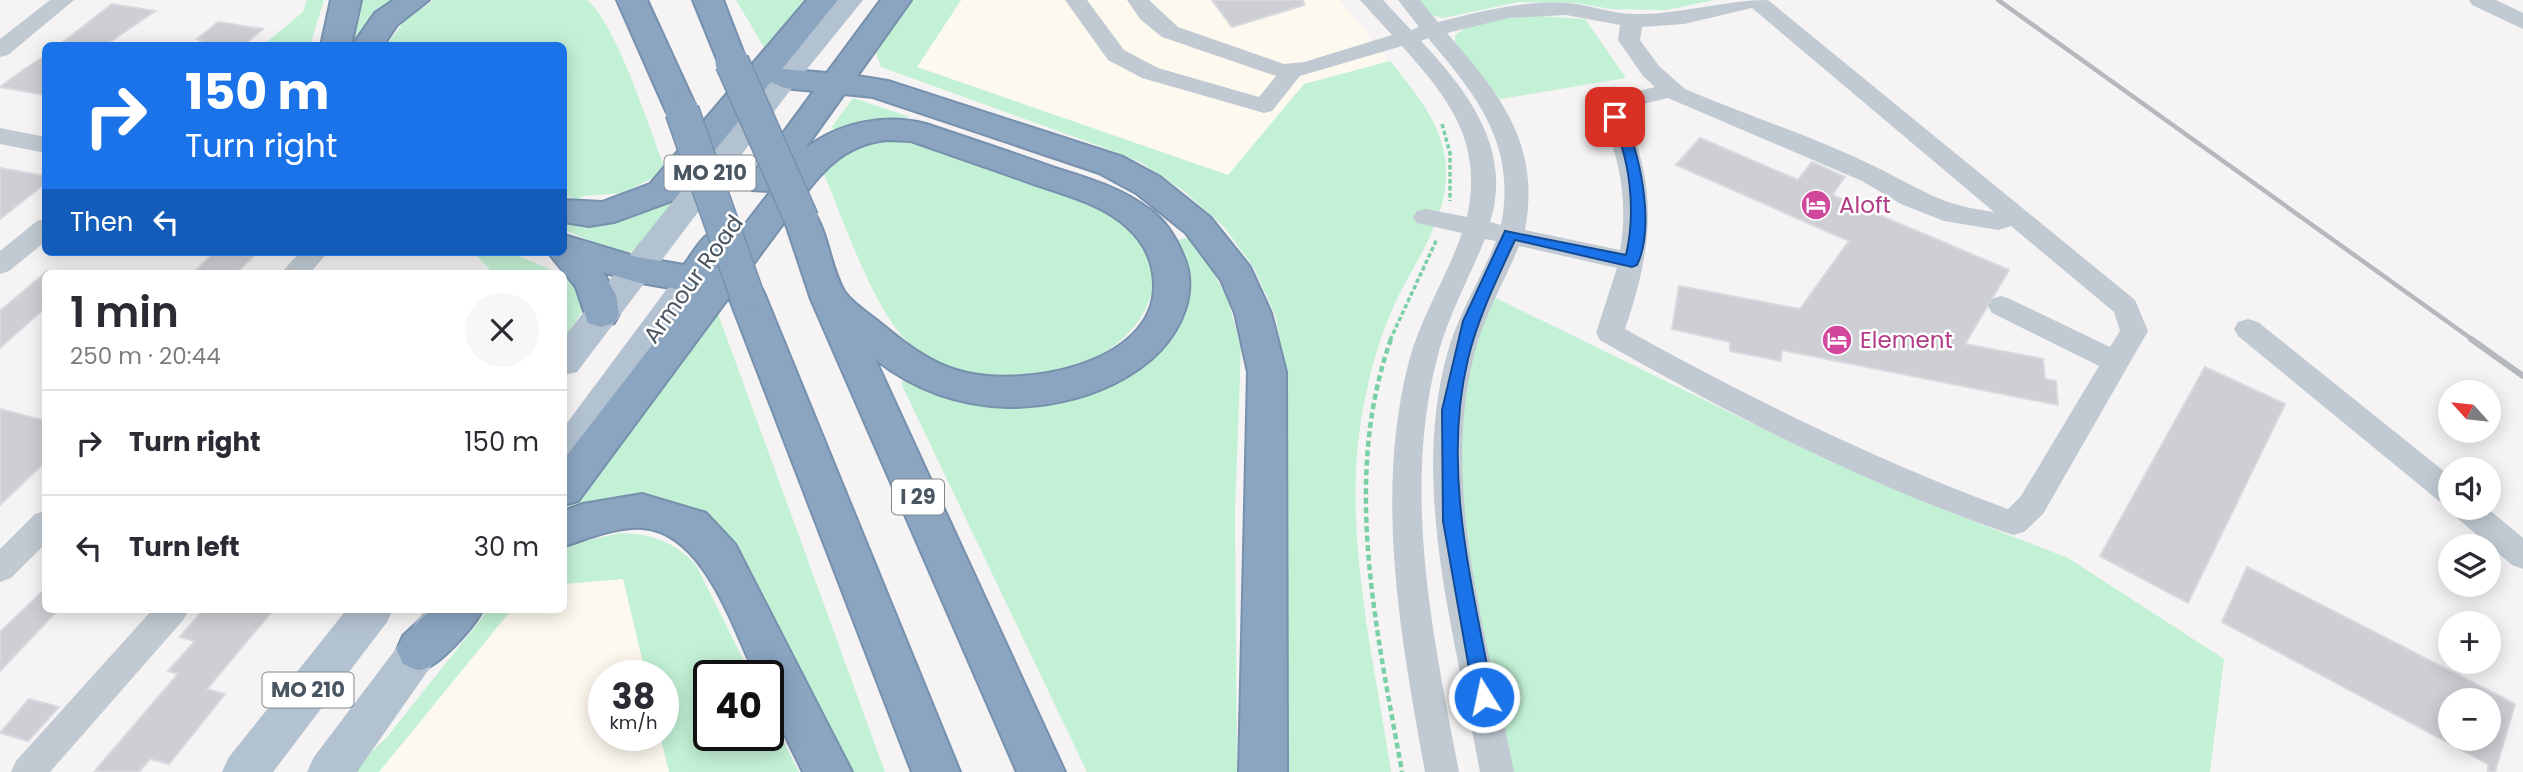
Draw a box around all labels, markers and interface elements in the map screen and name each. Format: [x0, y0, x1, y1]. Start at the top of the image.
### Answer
text: 150 m [185, 58, 330, 126]
icon: right [70, 70, 161, 161]
pin [1585, 87, 1645, 147]
icon: arrive [1596, 98, 1634, 136]
text: Turn right [185, 123, 337, 168]
road number: MO 210 [664, 156, 756, 190]
hotel icon: Aloft [1799, 188, 1833, 222]
place label: Aloft [1839, 189, 1891, 221]
icon: left [147, 203, 185, 241]
text: Then [70, 204, 133, 240]
street label: Armour Road [635, 208, 751, 350]
text: 1 min [70, 283, 179, 342]
button: close [465, 293, 539, 367]
hotel icon: Element [1820, 323, 1854, 357]
place label: Element [1860, 324, 1953, 356]
text: 250 m · 20:44 [70, 340, 221, 372]
north arrow [2438, 380, 2501, 443]
map controls [2438, 380, 2501, 751]
icon: right [70, 424, 108, 462]
text: Turn right [129, 424, 261, 460]
text: 150 m [464, 424, 539, 460]
button: sound [2438, 457, 2501, 520]
road number: I 29 [892, 480, 944, 514]
icon: left [70, 529, 108, 567]
text: Turn left [129, 529, 240, 565]
text: 30 m [474, 529, 539, 565]
button: layers [2438, 534, 2501, 597]
button: + [2438, 611, 2501, 674]
speed limit sign: 40 [693, 660, 784, 751]
position arrow [1447, 660, 1521, 734]
road number: MO 210 [262, 672, 354, 708]
text: 38 [612, 672, 655, 721]
button: − [2438, 688, 2501, 751]
text: km/h [610, 710, 657, 735]

